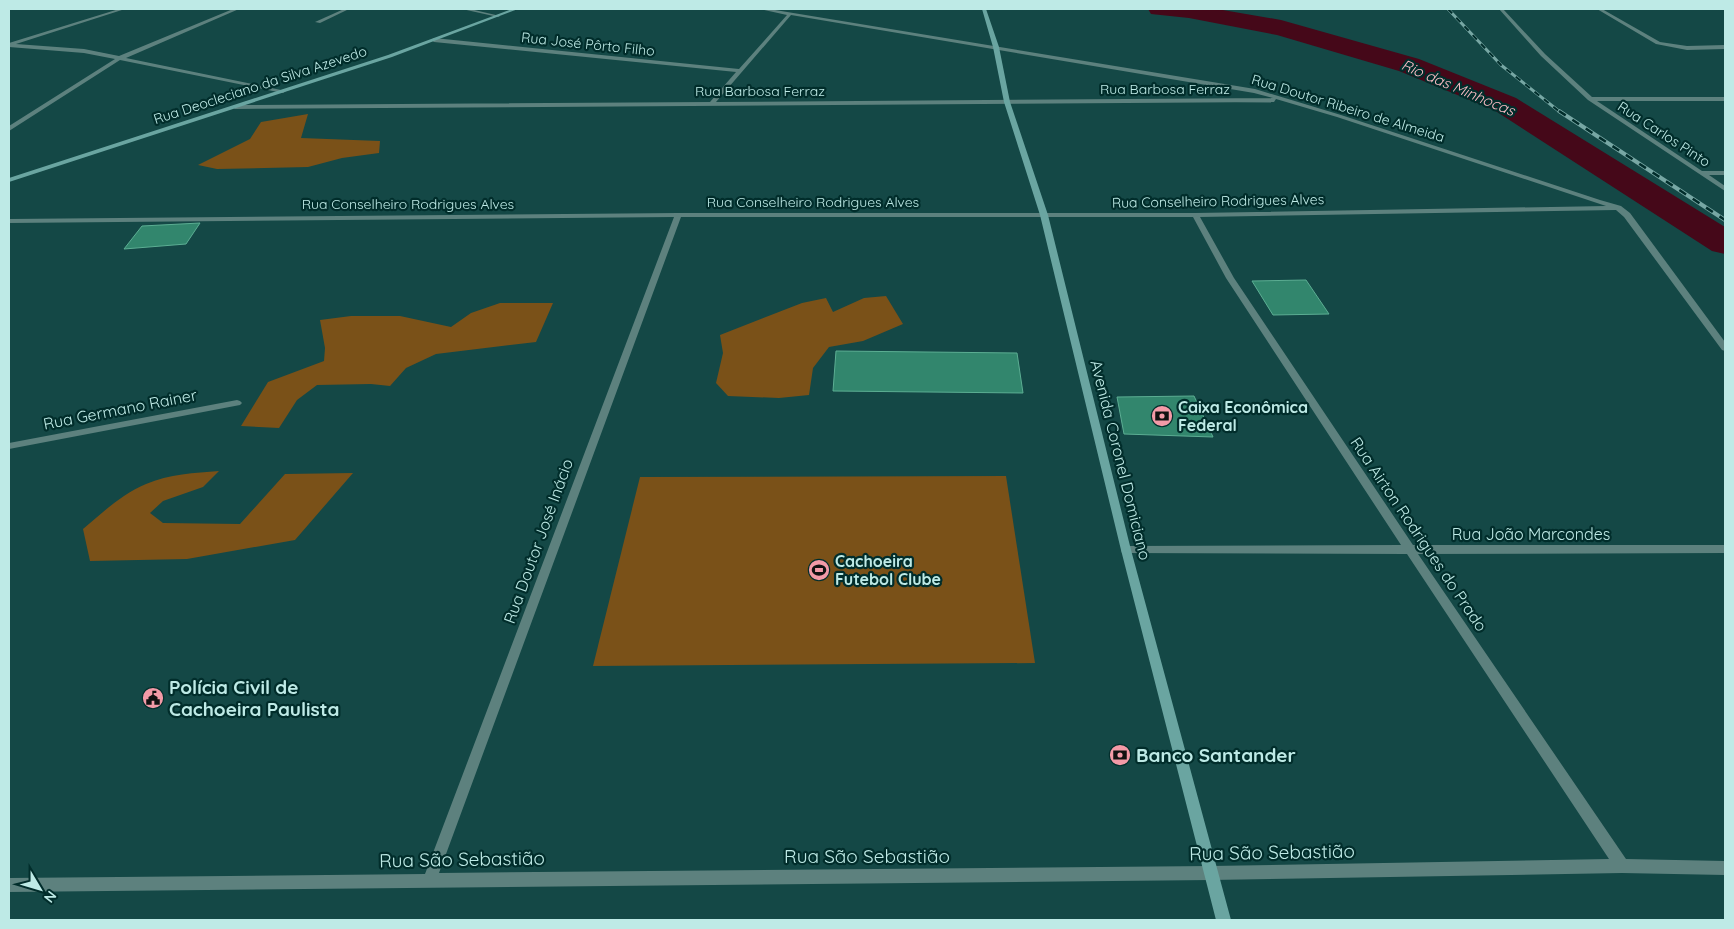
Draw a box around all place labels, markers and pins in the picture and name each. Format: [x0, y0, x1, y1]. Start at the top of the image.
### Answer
place label: Caixa Econômica Federal [1178, 397, 1308, 435]
bank icon: Caixa Econômica Federal [1150, 404, 1174, 428]
place label: Cachoeira Futebol Clube [835, 551, 941, 589]
sports icon: Cachoeira Futebol Clube [807, 558, 831, 582]
place label: Polícia Civil de Cachoeira Paulista [169, 675, 339, 721]
public building icon: Polícia Civil de Cachoeira Paulista [141, 686, 165, 710]
bank icon: Banco Santander [1108, 743, 1132, 767]
place label: Banco Santander [1136, 743, 1296, 767]

